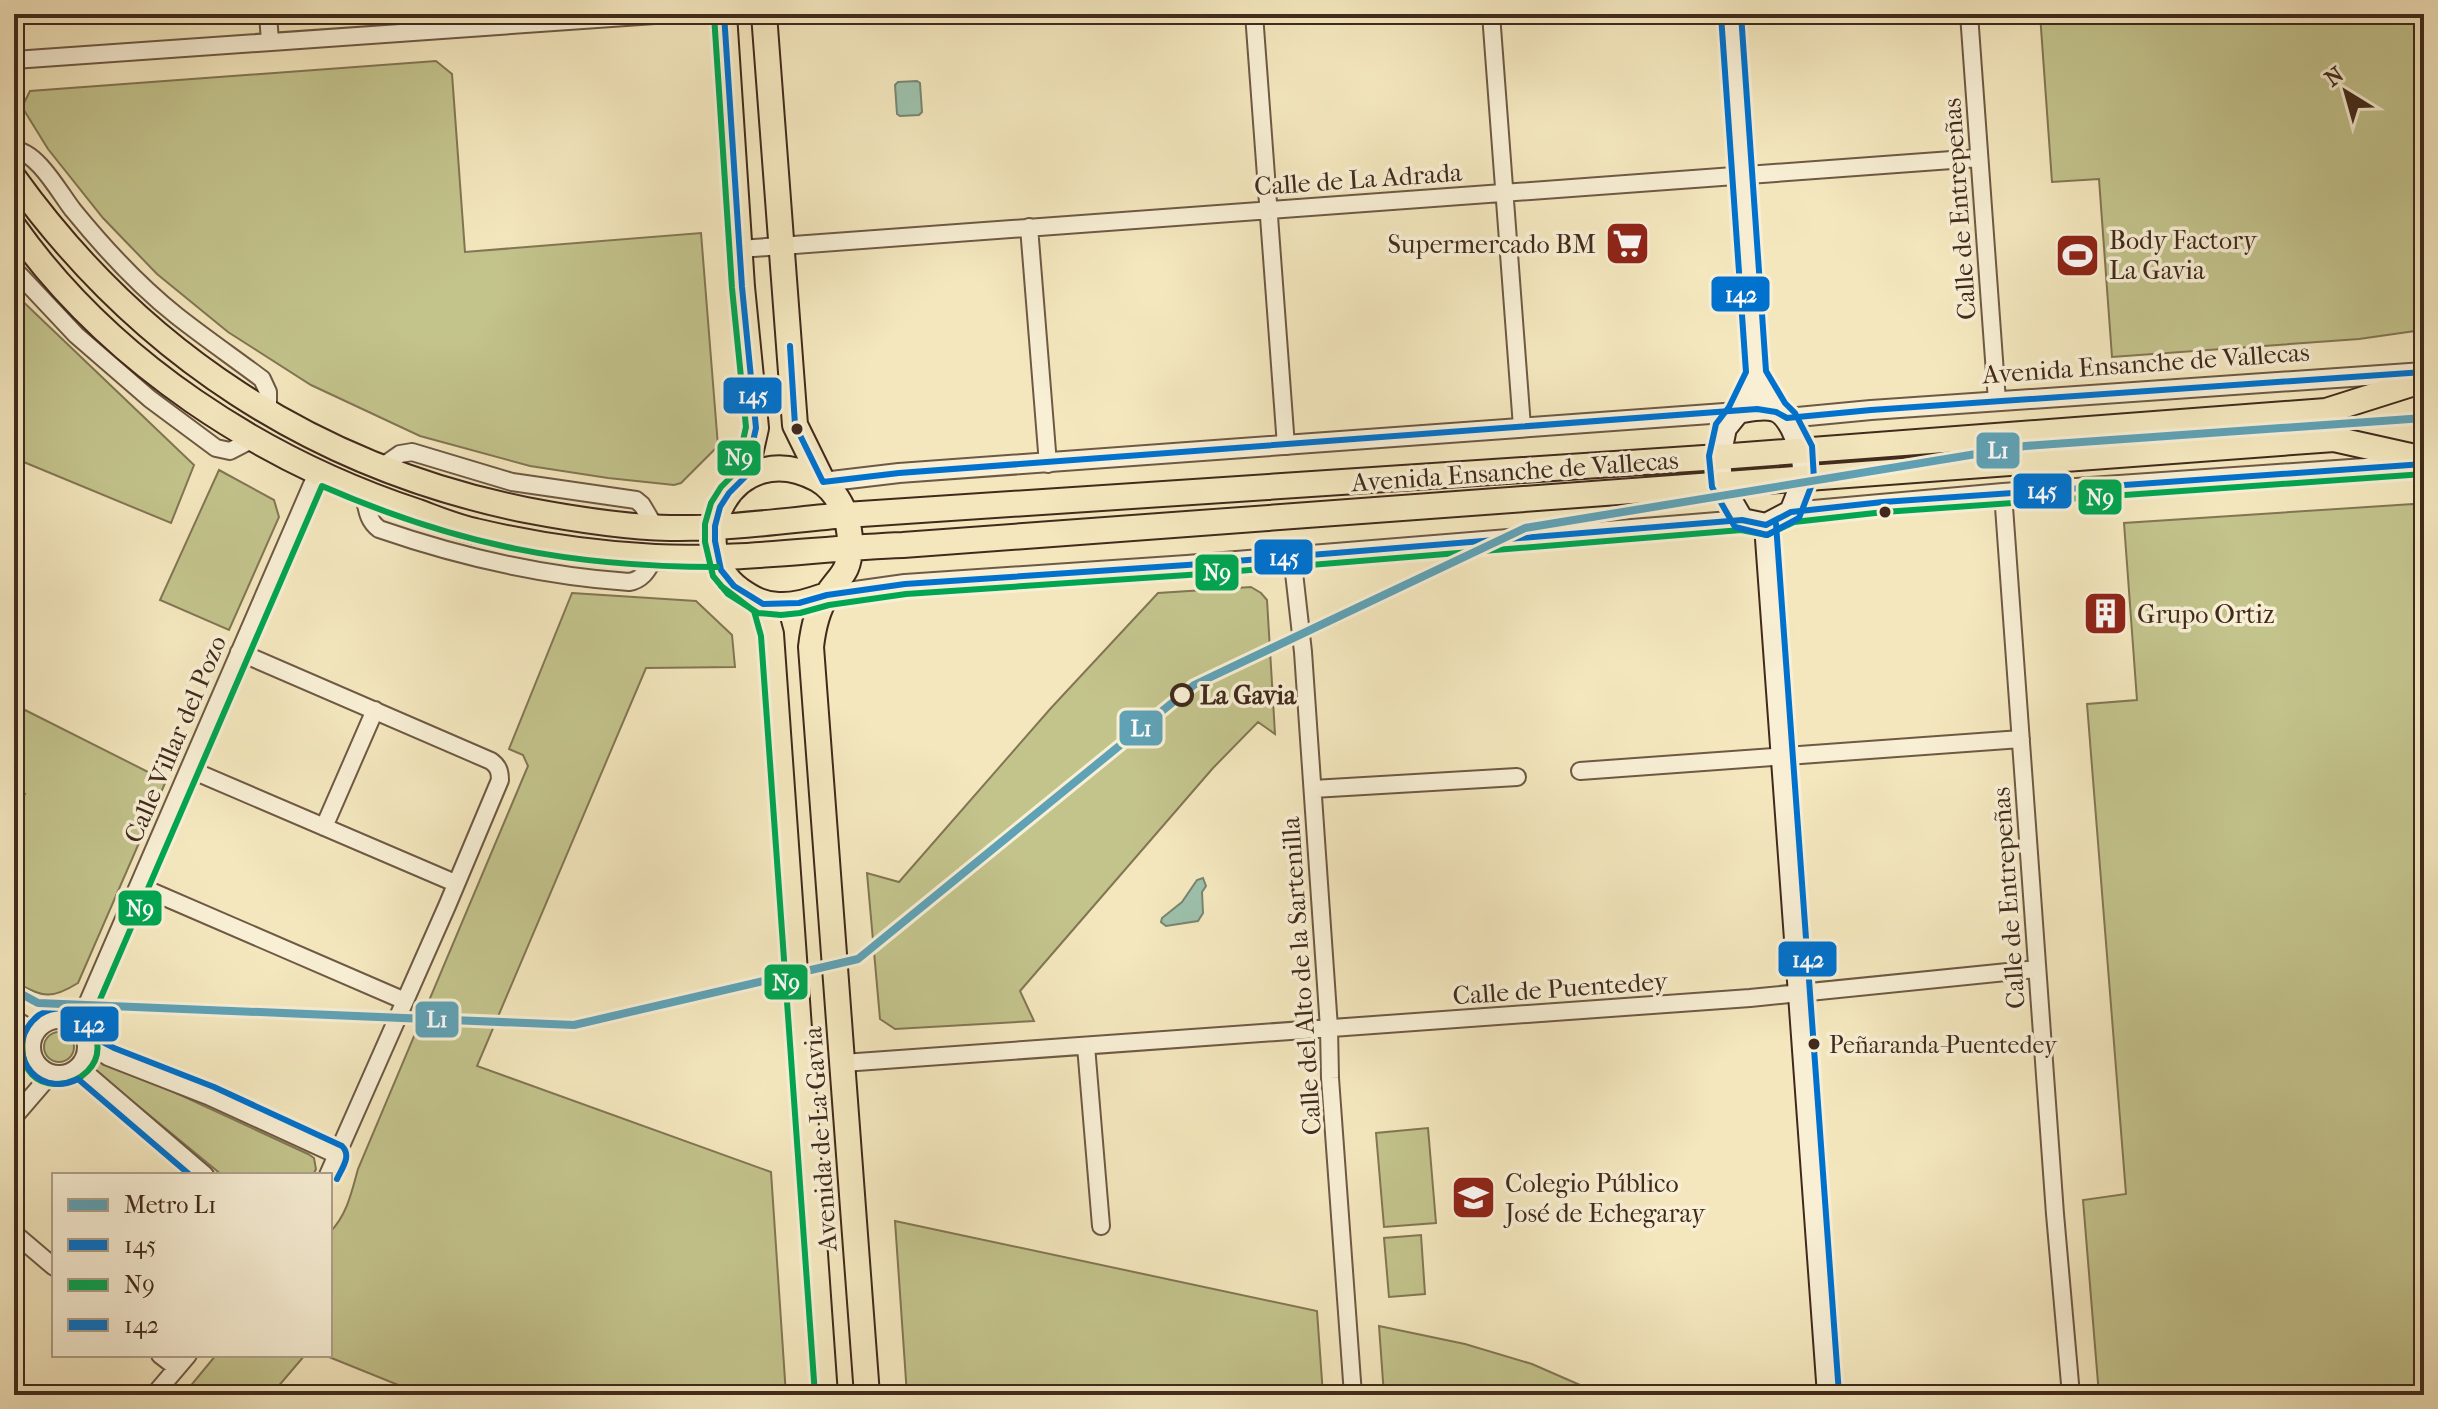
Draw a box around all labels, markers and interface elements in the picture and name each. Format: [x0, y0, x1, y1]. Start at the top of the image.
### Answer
north arrow [2306, 52, 2386, 132]
text: N [2320, 61, 2349, 92]
street label: Calle de Entrepeñas [1936, 97, 1983, 321]
street label: Calle de La Adrada [1253, 157, 1464, 202]
supermarket icon: Supermercado BM [1603, 220, 1651, 268]
place label: Body Factory La Gavia [2109, 225, 2258, 286]
place label: Supermercado BM [1387, 229, 1596, 260]
sports icon: Body Factory La Gavia [2054, 231, 2102, 279]
line badge: 142 [1710, 275, 1771, 313]
text: 142 [1725, 282, 1757, 308]
street label: Avenida Ensanche de Vallecas [1980, 337, 2311, 390]
line badge: 145 [722, 376, 783, 415]
text: 145 [738, 383, 768, 409]
unlabelled marker [789, 421, 805, 437]
line badge: L1 [1975, 431, 2021, 470]
text: L1 [1987, 438, 2009, 464]
line badge: N9 [716, 439, 762, 477]
text: N9 [725, 445, 753, 471]
street label: Avenida Ensanche de Vallecas [1349, 445, 1680, 498]
line badge: 145 [2012, 472, 2073, 510]
text: 145 [2027, 478, 2057, 504]
line badge: N9 [2077, 478, 2123, 516]
text: N9 [2086, 485, 2114, 511]
unlabelled marker [1877, 504, 1893, 520]
line badge: 145 [1253, 538, 1314, 576]
text: 145 [1269, 545, 1299, 571]
line badge: N9 [1194, 553, 1240, 592]
text: N9 [1203, 560, 1231, 586]
building icon: Grupo Ortiz [2082, 590, 2130, 638]
place label: Grupo Ortiz [2137, 599, 2274, 630]
street label: Calle Villar del Pozo [118, 631, 233, 848]
place label: La Gavia [1200, 680, 1297, 711]
marker: La Gavia [1171, 684, 1193, 706]
line badge: L1 [1118, 709, 1164, 747]
text: L1 [1130, 716, 1152, 742]
street label: Calle de Entrepeñas [1985, 786, 2032, 1010]
street label: Calle del Alto de la Sartenilla [1275, 815, 1328, 1136]
line badge: N9 [117, 889, 163, 927]
text: N9 [126, 896, 154, 922]
line badge: 142 [1777, 940, 1838, 978]
text: 142 [1792, 947, 1824, 973]
line badge: N9 [763, 963, 809, 1001]
street label: Calle de Puentedey [1452, 965, 1670, 1011]
text: N9 [772, 970, 800, 996]
line badge: L1 [414, 1000, 460, 1039]
line badge: 142 [59, 1005, 120, 1043]
text: L1 [426, 1007, 448, 1033]
text: 142 [73, 1012, 105, 1038]
street label: Avenida de La Gavia [797, 1025, 844, 1253]
place label: Peñaranda-Puentedey [1829, 1031, 2058, 1059]
marker: Peñaranda-Puentedey [1806, 1036, 1822, 1052]
place label: Colegio Público José de Echegaray [1503, 1168, 1706, 1229]
legend [52, 1173, 332, 1357]
school or university icon: Colegio Público José de Echegaray [1450, 1174, 1498, 1222]
text: Metro L1 [124, 1191, 217, 1219]
text: 145 [124, 1231, 156, 1259]
text: N9 [124, 1271, 155, 1299]
text: 142 [124, 1311, 159, 1339]

